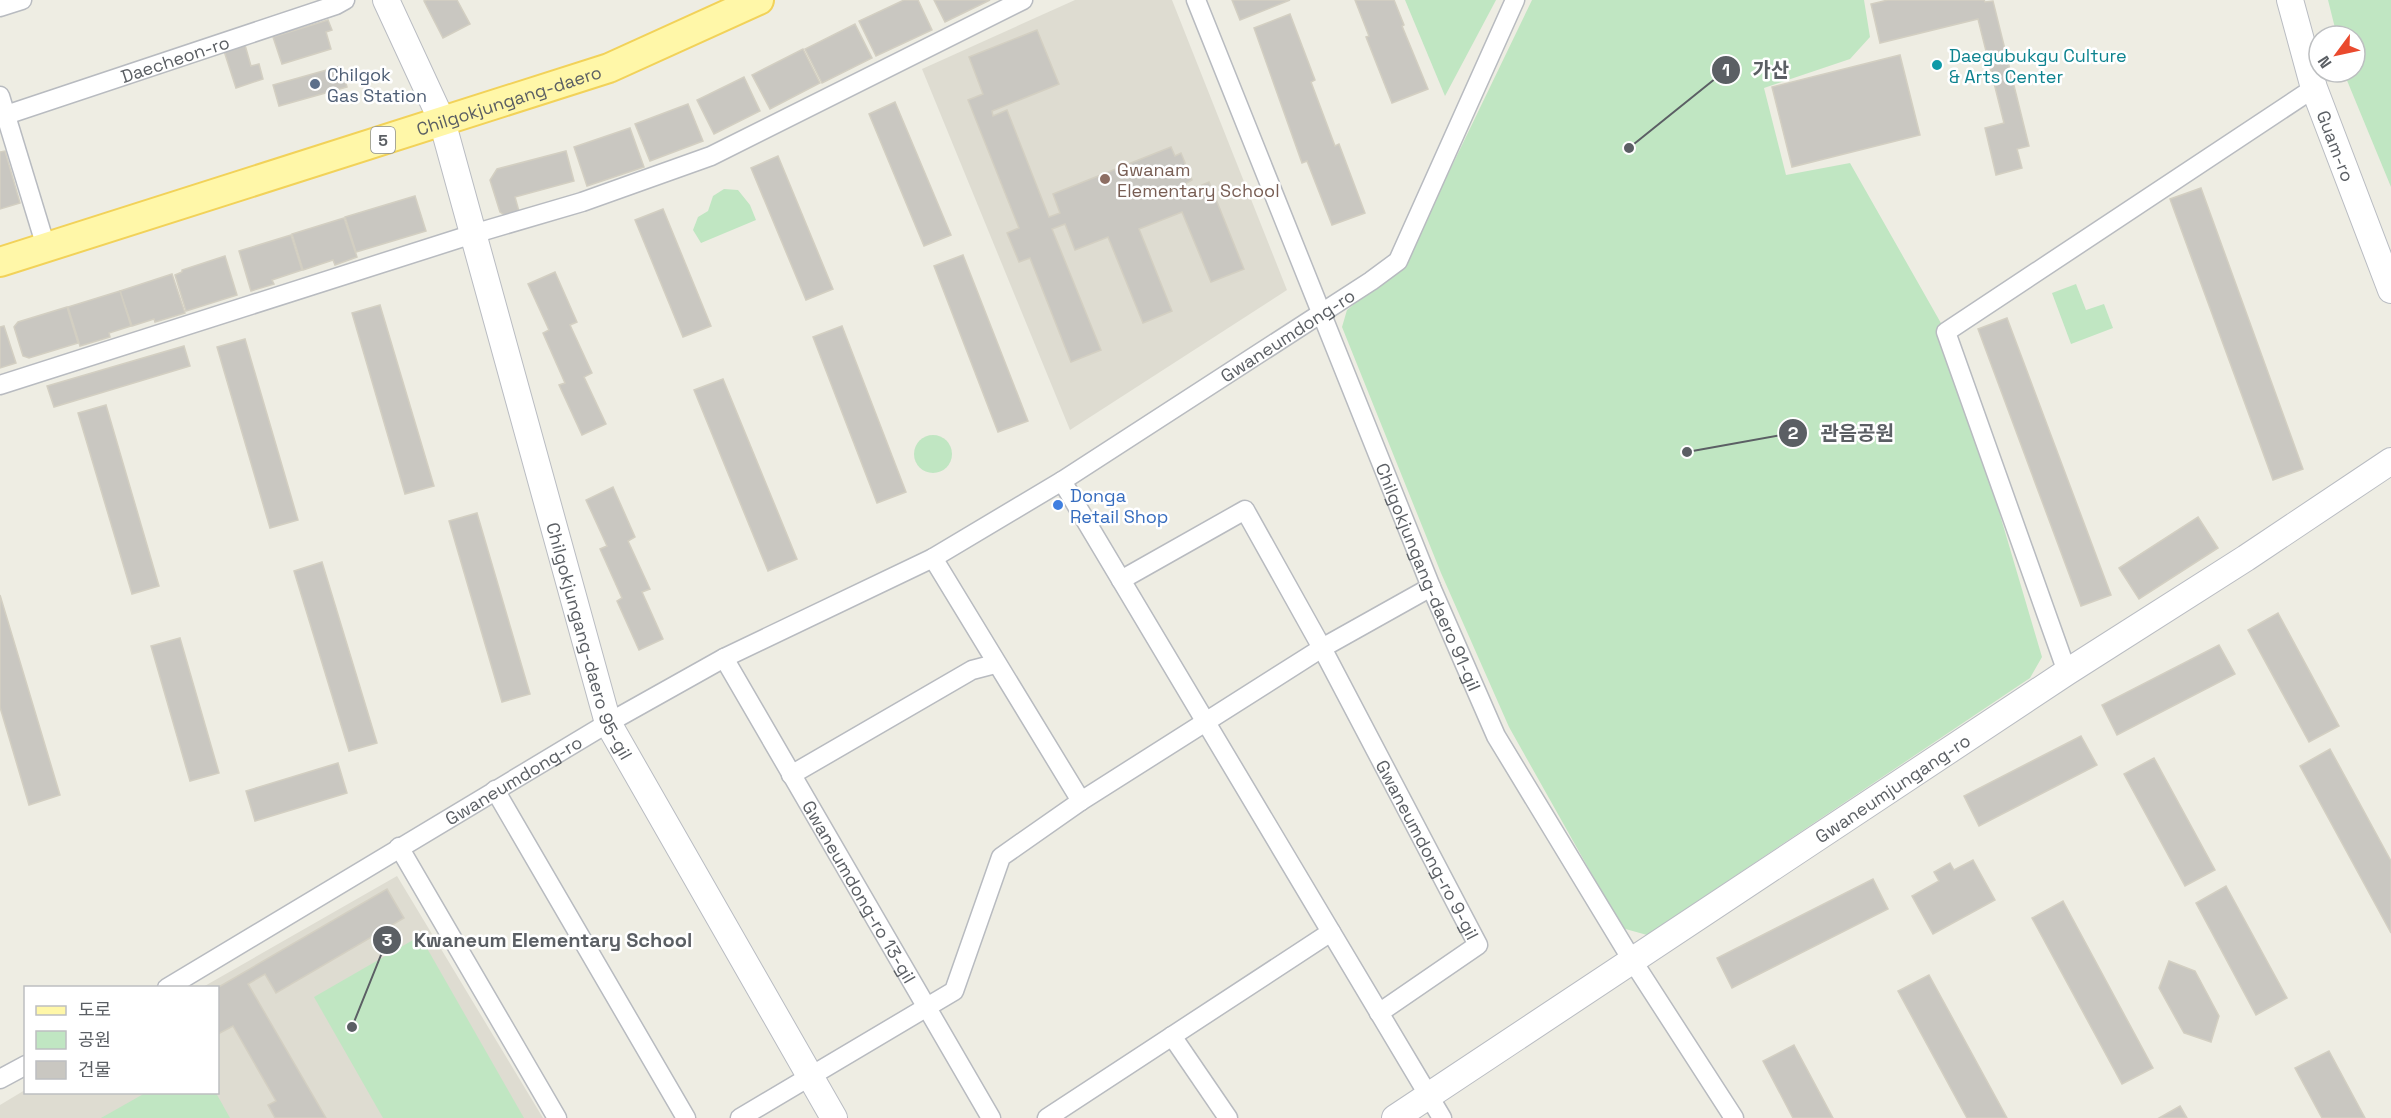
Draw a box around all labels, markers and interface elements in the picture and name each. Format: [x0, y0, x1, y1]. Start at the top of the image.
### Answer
north arrow [2307, 24, 2367, 84]
street label: Daecheon-ro [118, 30, 232, 88]
place label: Daegubukgu Culture & Arts Center [1949, 44, 2127, 88]
callout: 가산 [1711, 51, 1802, 89]
text: N [2313, 52, 2337, 72]
text: 가산 [1753, 57, 1789, 83]
text: 1 [1722, 58, 1730, 81]
marker: Daegubukgu Culture & Arts Center [1930, 58, 1944, 72]
street label: Chilgokjungang-daero [413, 60, 604, 140]
place label: Chilgok Gas Station [327, 63, 427, 107]
marker: Chilgok Gas Station [308, 77, 322, 91]
street label: Guam-ro [2312, 107, 2360, 185]
road number: 5 [371, 127, 395, 153]
place label: Gwanam Elementary School [1117, 158, 1280, 202]
marker: Gwanam Elementary School [1098, 172, 1112, 186]
street label: Gwaneumdong-ro [1216, 283, 1359, 387]
callout: 관음공원 [1778, 414, 1905, 452]
text: 관음공원 [1820, 420, 1894, 446]
text: 2 [1788, 421, 1799, 444]
street label: Chilgokjungang-daero 91-gil [1371, 460, 1486, 694]
place label: Donga Retail Shop [1070, 484, 1168, 528]
marker: Donga Retail Shop [1051, 498, 1065, 512]
street label: Chilgokjungang-daero 95-gil [542, 520, 638, 764]
street label: Gwaneumjungang-ro [1810, 728, 1974, 848]
street label: Gwaneumdong-ro [441, 730, 586, 830]
street label: Gwaneumdong-ro 9-gil [1371, 756, 1485, 943]
street label: Gwaneumdong-ro 13-gil [798, 796, 922, 987]
callout: Kwaneum Elementary School [372, 921, 704, 959]
text: Kwaneum Elementary School [414, 927, 692, 953]
text: 3 [382, 928, 393, 951]
legend [24, 986, 219, 1094]
text: 도로 [78, 998, 111, 1021]
text: 공원 [78, 1028, 111, 1051]
text: 건물 [78, 1058, 111, 1081]

